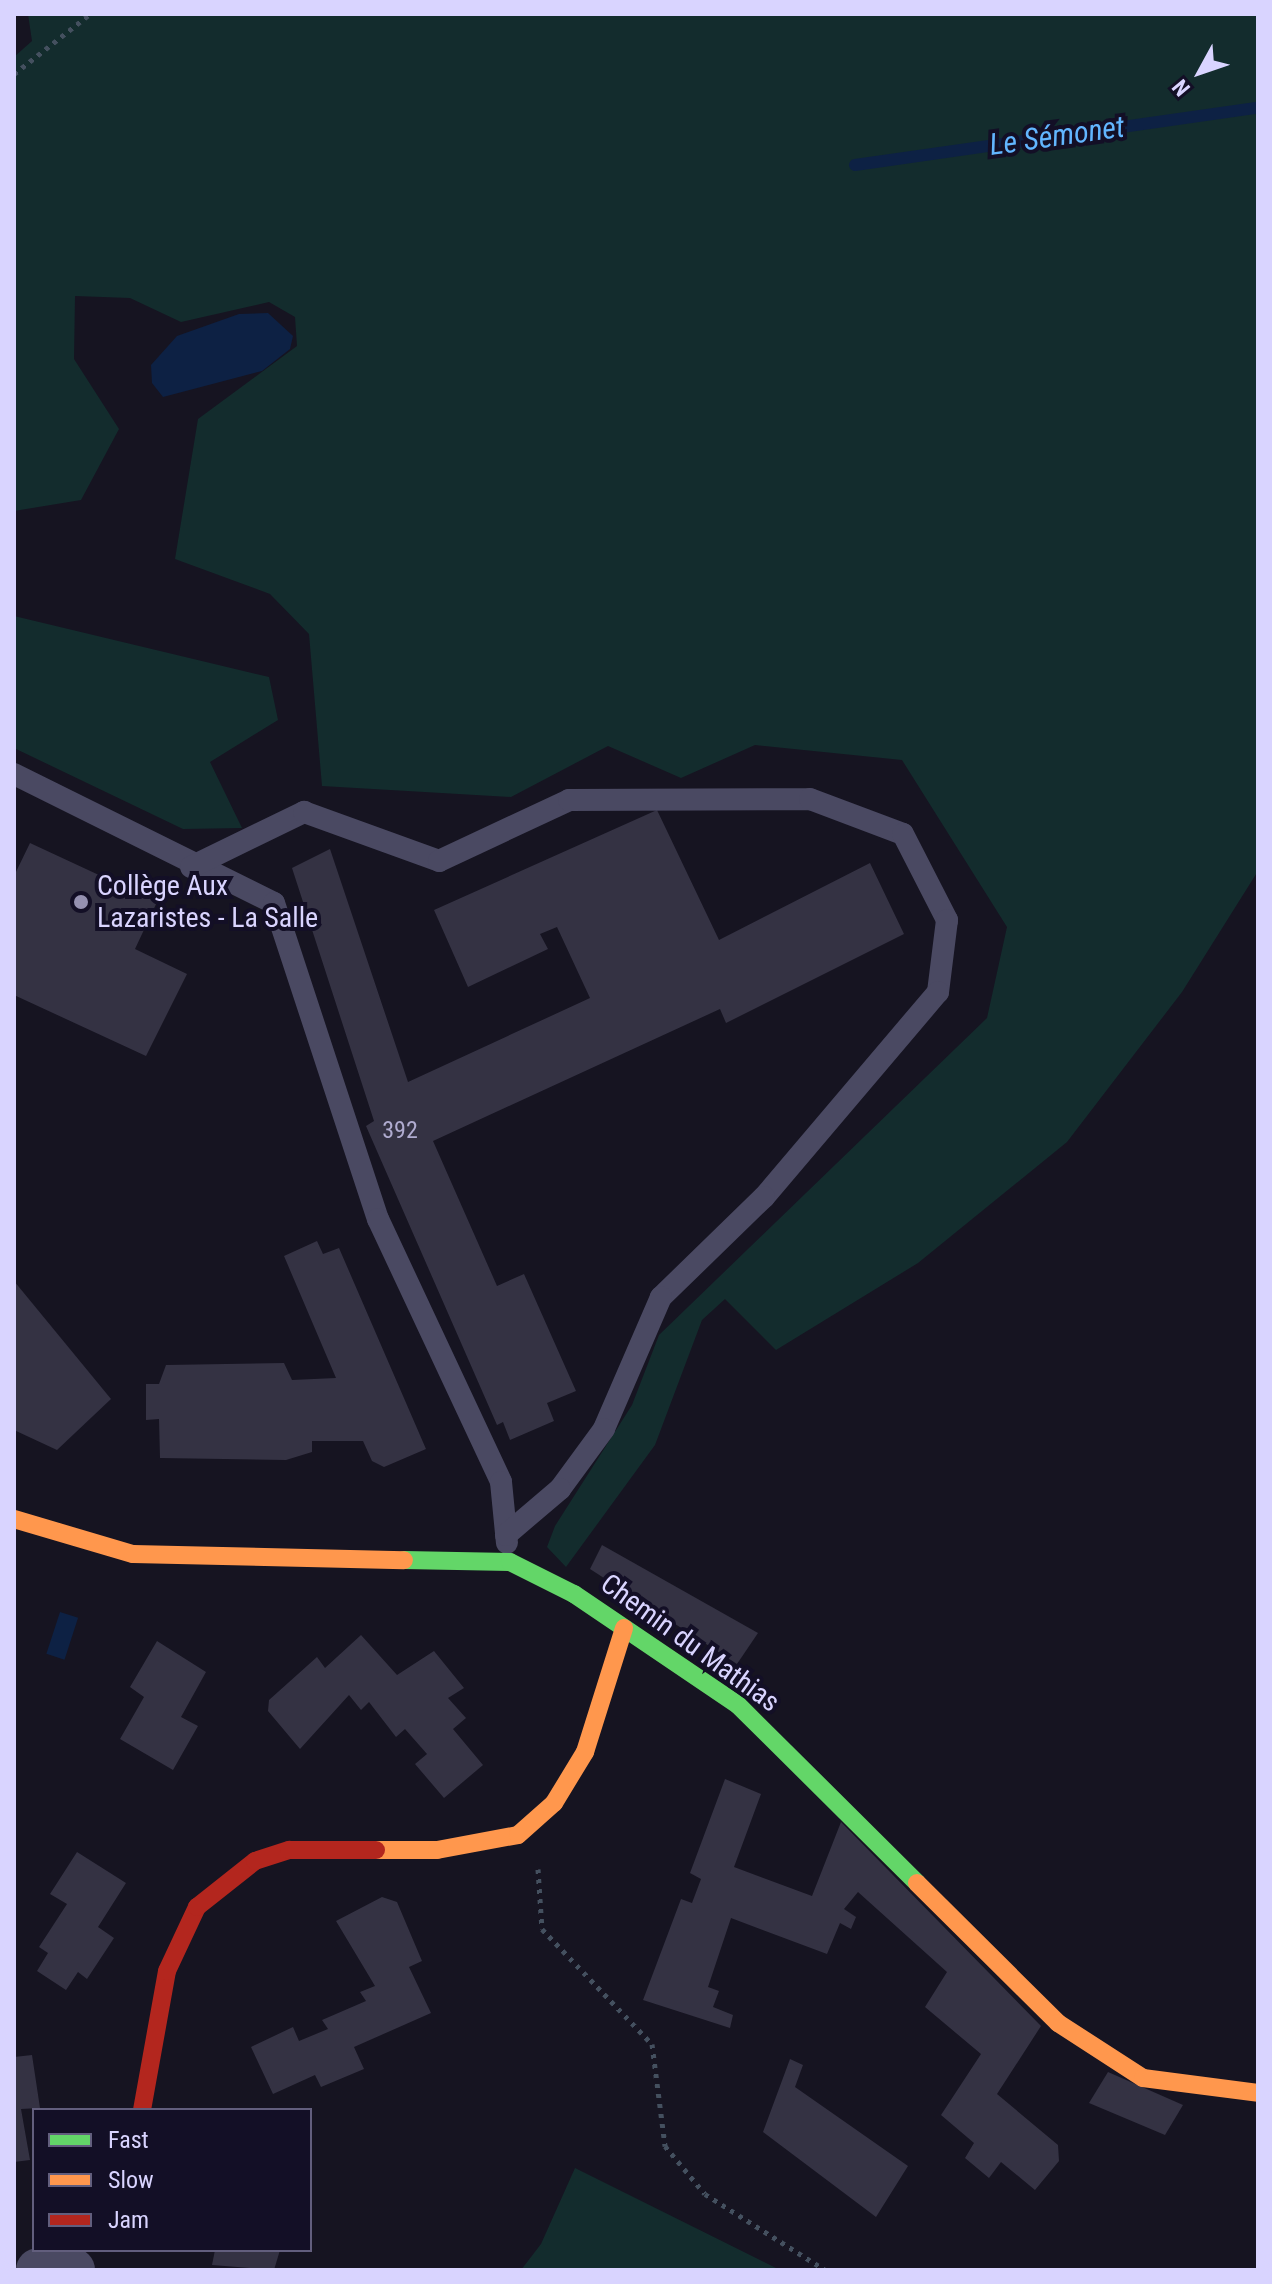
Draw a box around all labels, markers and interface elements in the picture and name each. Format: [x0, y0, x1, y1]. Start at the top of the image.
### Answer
north arrow [1160, 32, 1240, 112]
text: N [1167, 75, 1195, 101]
water label: Le Sémonet [987, 109, 1127, 163]
place label: Collège Aux Lazaristes - La Salle [97, 869, 318, 935]
marker: Collège Aux Lazaristes - La Salle [72, 893, 90, 911]
house number: 392 [382, 1117, 418, 1145]
street label: Chemin du Mathias [594, 1567, 786, 1719]
legend [32, 2108, 312, 2252]
text: Fast [108, 2126, 149, 2154]
text: Slow [108, 2166, 154, 2194]
text: Jam [108, 2206, 149, 2234]

